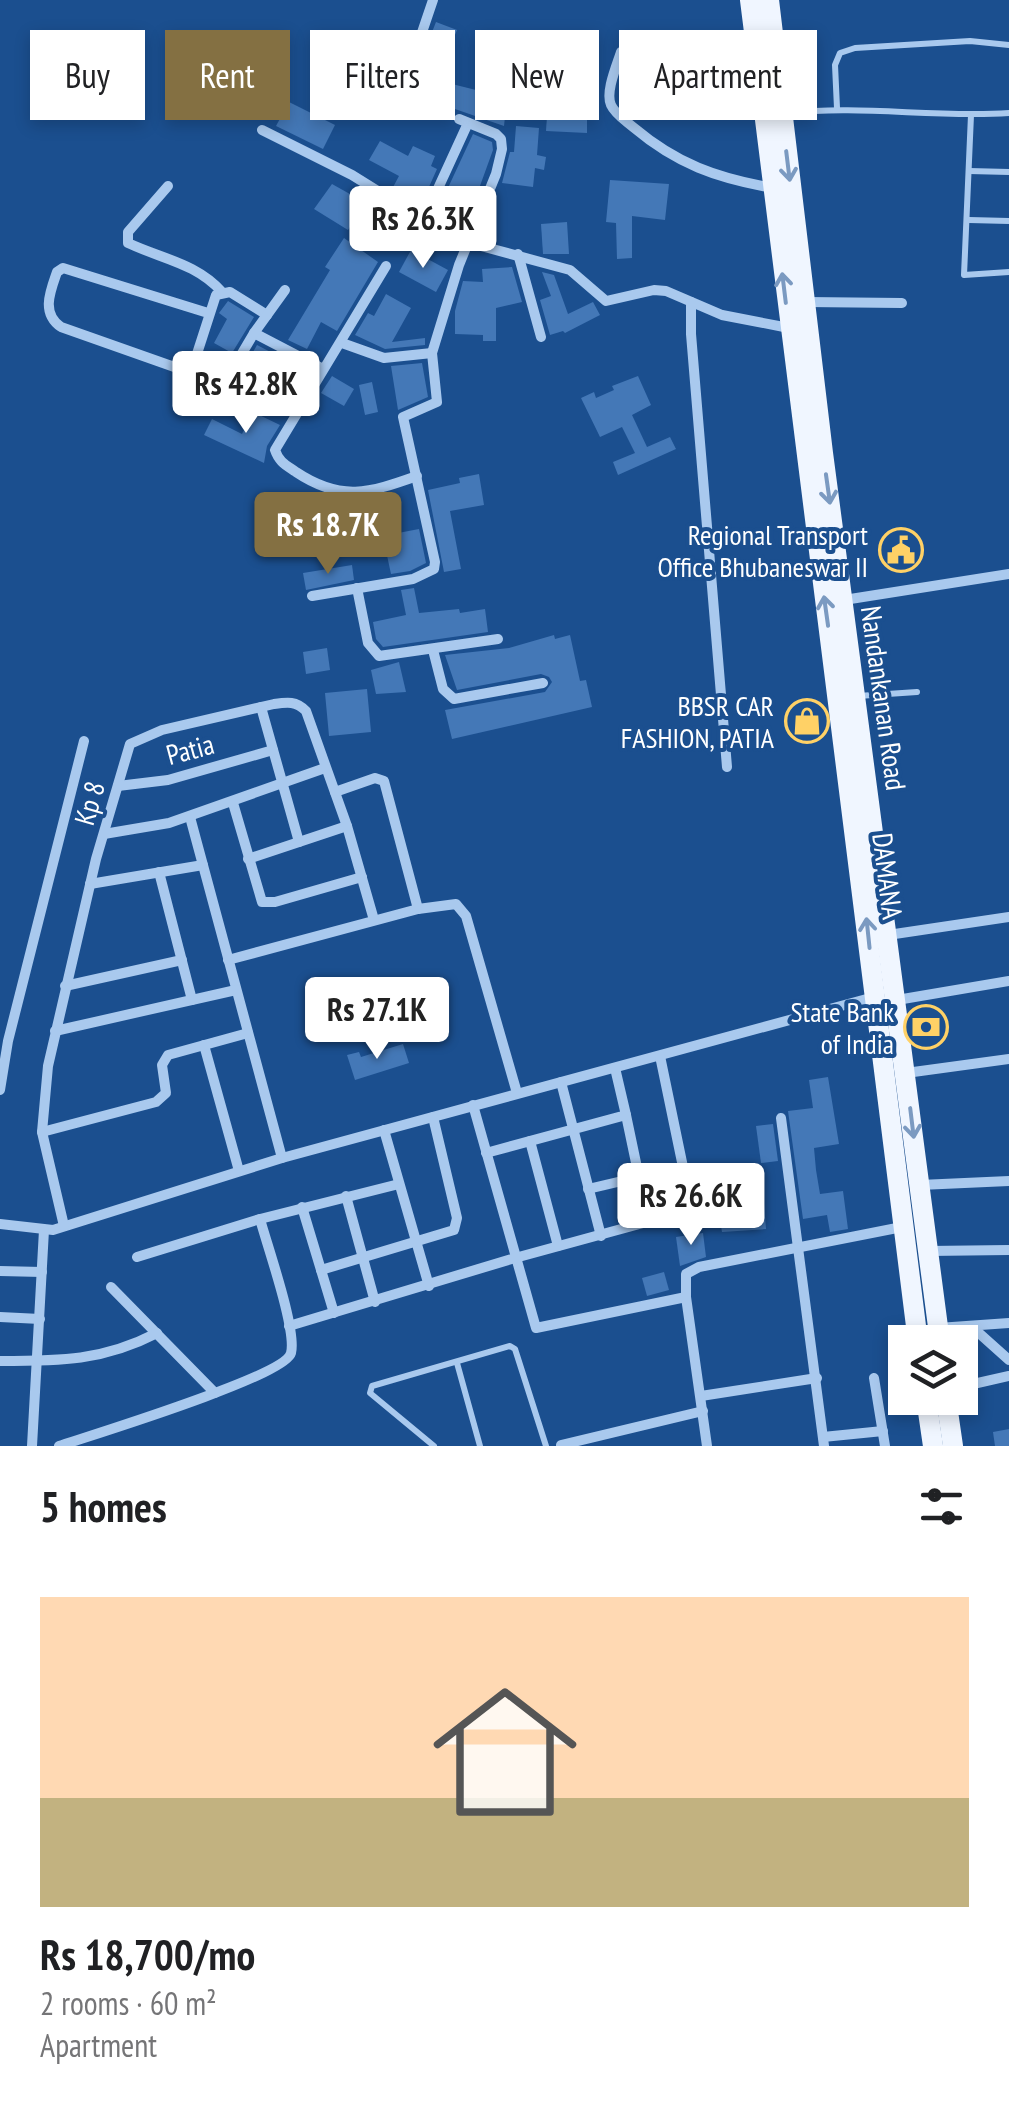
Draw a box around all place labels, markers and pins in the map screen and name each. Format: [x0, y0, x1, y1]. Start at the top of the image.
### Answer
pin: Rs 26.3K [320, 186, 526, 271]
pin: Rs 42.8K [143, 351, 349, 436]
pin: Rs 18.7K [225, 492, 431, 577]
place label: Regional Transport Office Bhubaneswar II [657, 516, 868, 585]
public building icon: Regional Transport Office Bhubaneswar II [878, 527, 924, 573]
place label: BBSR CAR FASHION, PATIA [621, 687, 775, 756]
shop icon: BBSR CAR FASHION, PATIA [784, 698, 830, 744]
pin: Rs 27.1K [274, 977, 480, 1062]
place label: State Bank of India [791, 993, 894, 1062]
bank icon: State Bank of India [903, 1004, 949, 1050]
pin: Rs 26.6K [588, 1163, 794, 1248]

